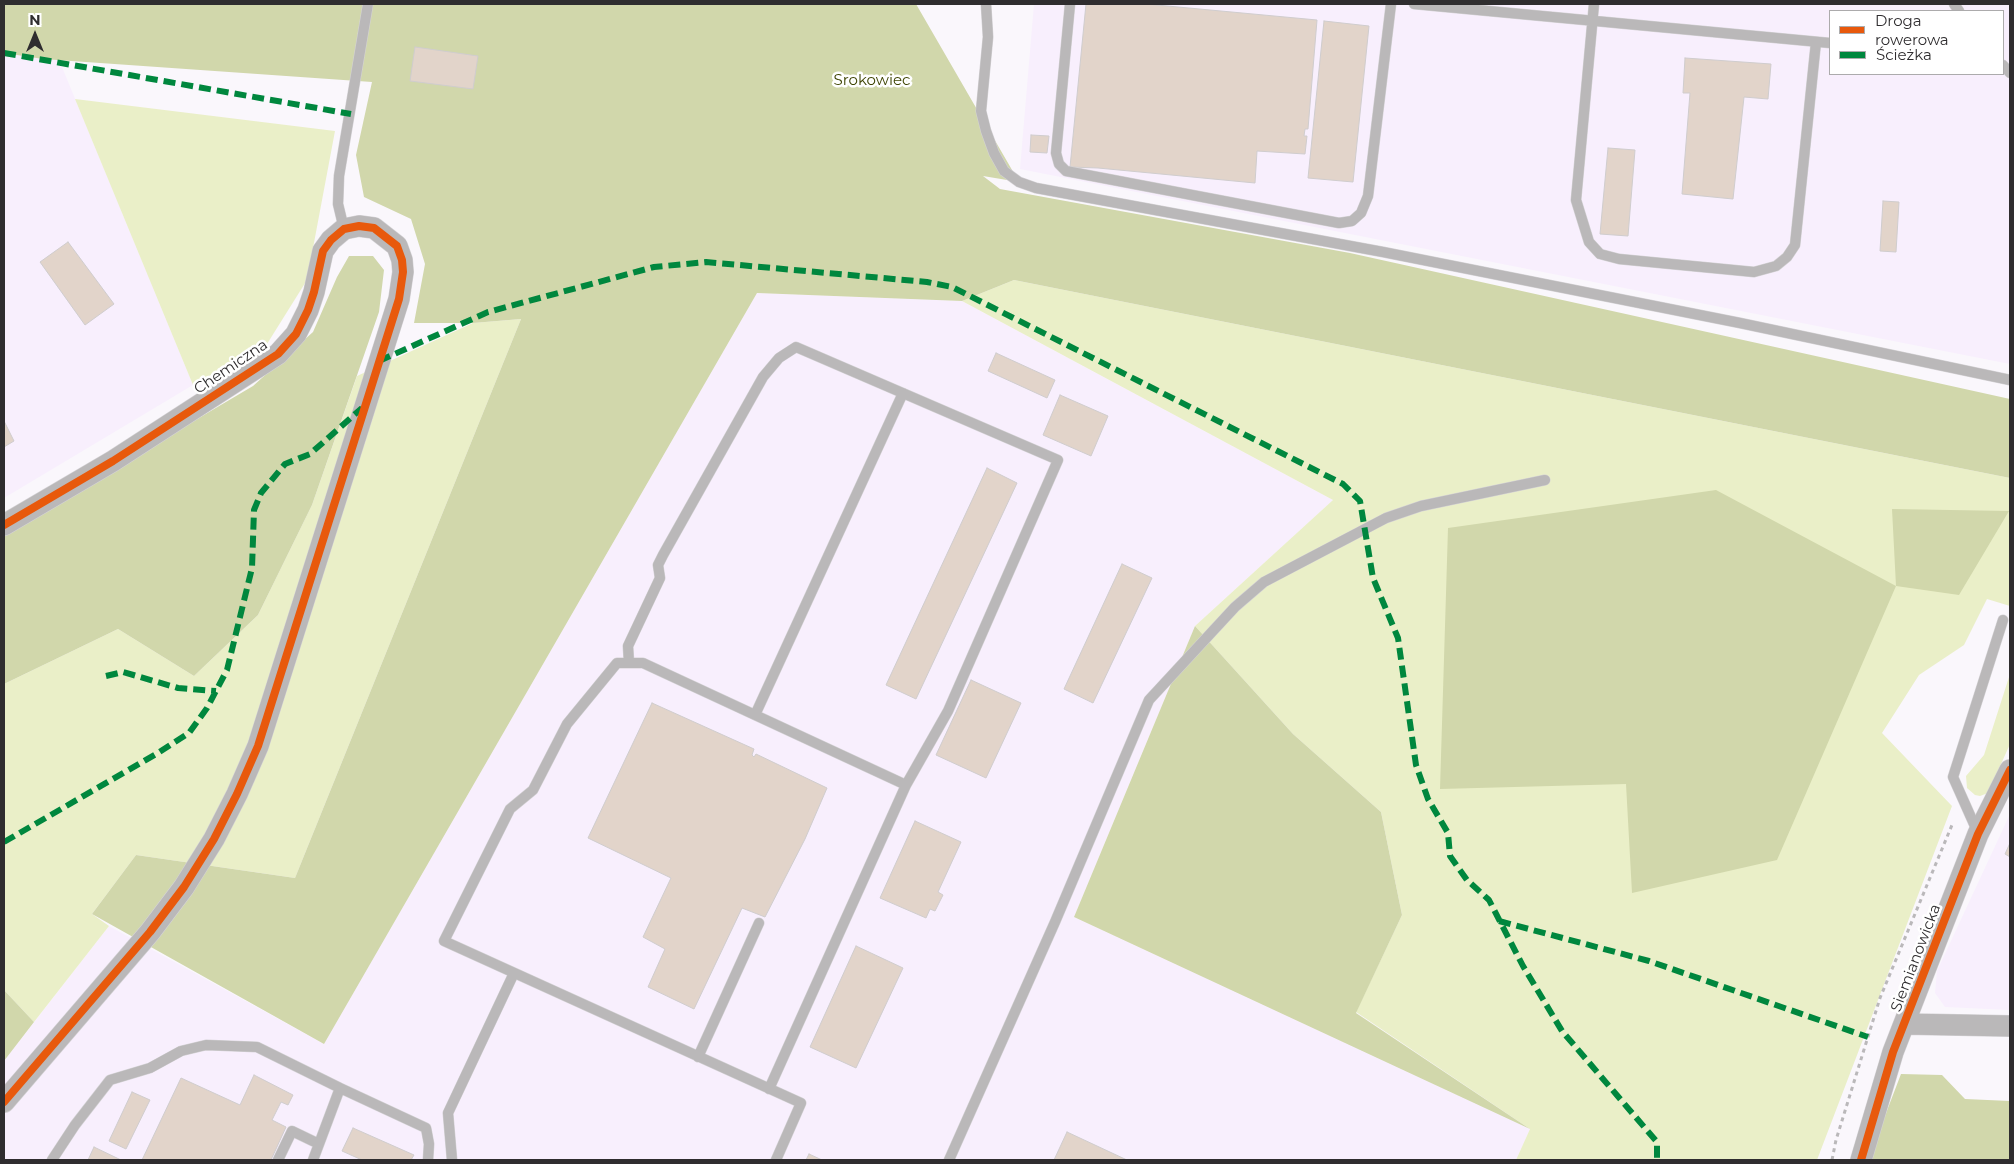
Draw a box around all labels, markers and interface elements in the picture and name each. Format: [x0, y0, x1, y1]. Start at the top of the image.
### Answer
north arrow [10, 10, 60, 60]
legend [1829, 10, 2004, 75]
text: N [29, 11, 41, 29]
text: Droga rowerowa [1875, 11, 1949, 49]
text: Ścieżka [1876, 45, 1932, 64]
park label: Srokowiec [833, 72, 911, 90]
street label: Chemiczna [191, 336, 271, 398]
street label: Siemianowicka [1887, 902, 1945, 1014]

